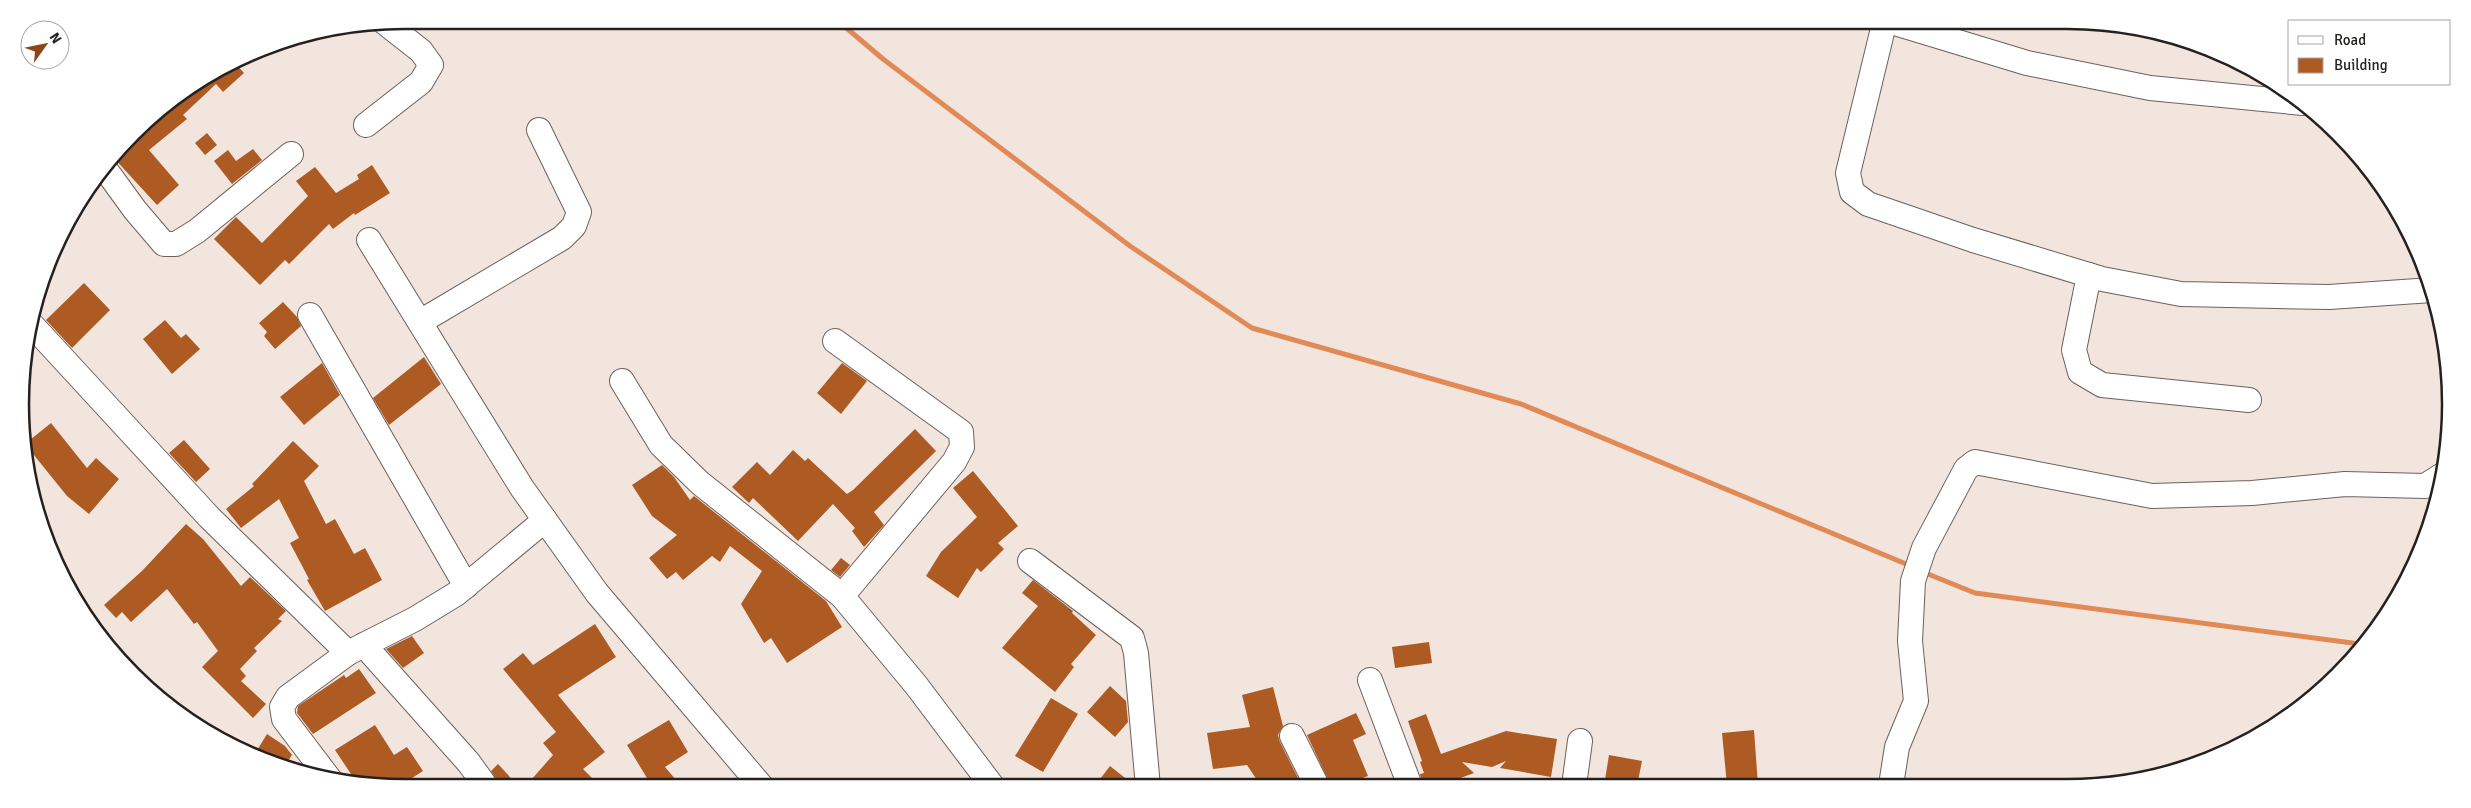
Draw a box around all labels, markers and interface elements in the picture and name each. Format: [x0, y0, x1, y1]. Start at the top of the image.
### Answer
north arrow [20, 20, 70, 70]
legend [2288, 20, 2451, 85]
text: N [46, 29, 65, 47]
text: Road [2334, 31, 2366, 49]
text: Building [2334, 56, 2388, 74]

